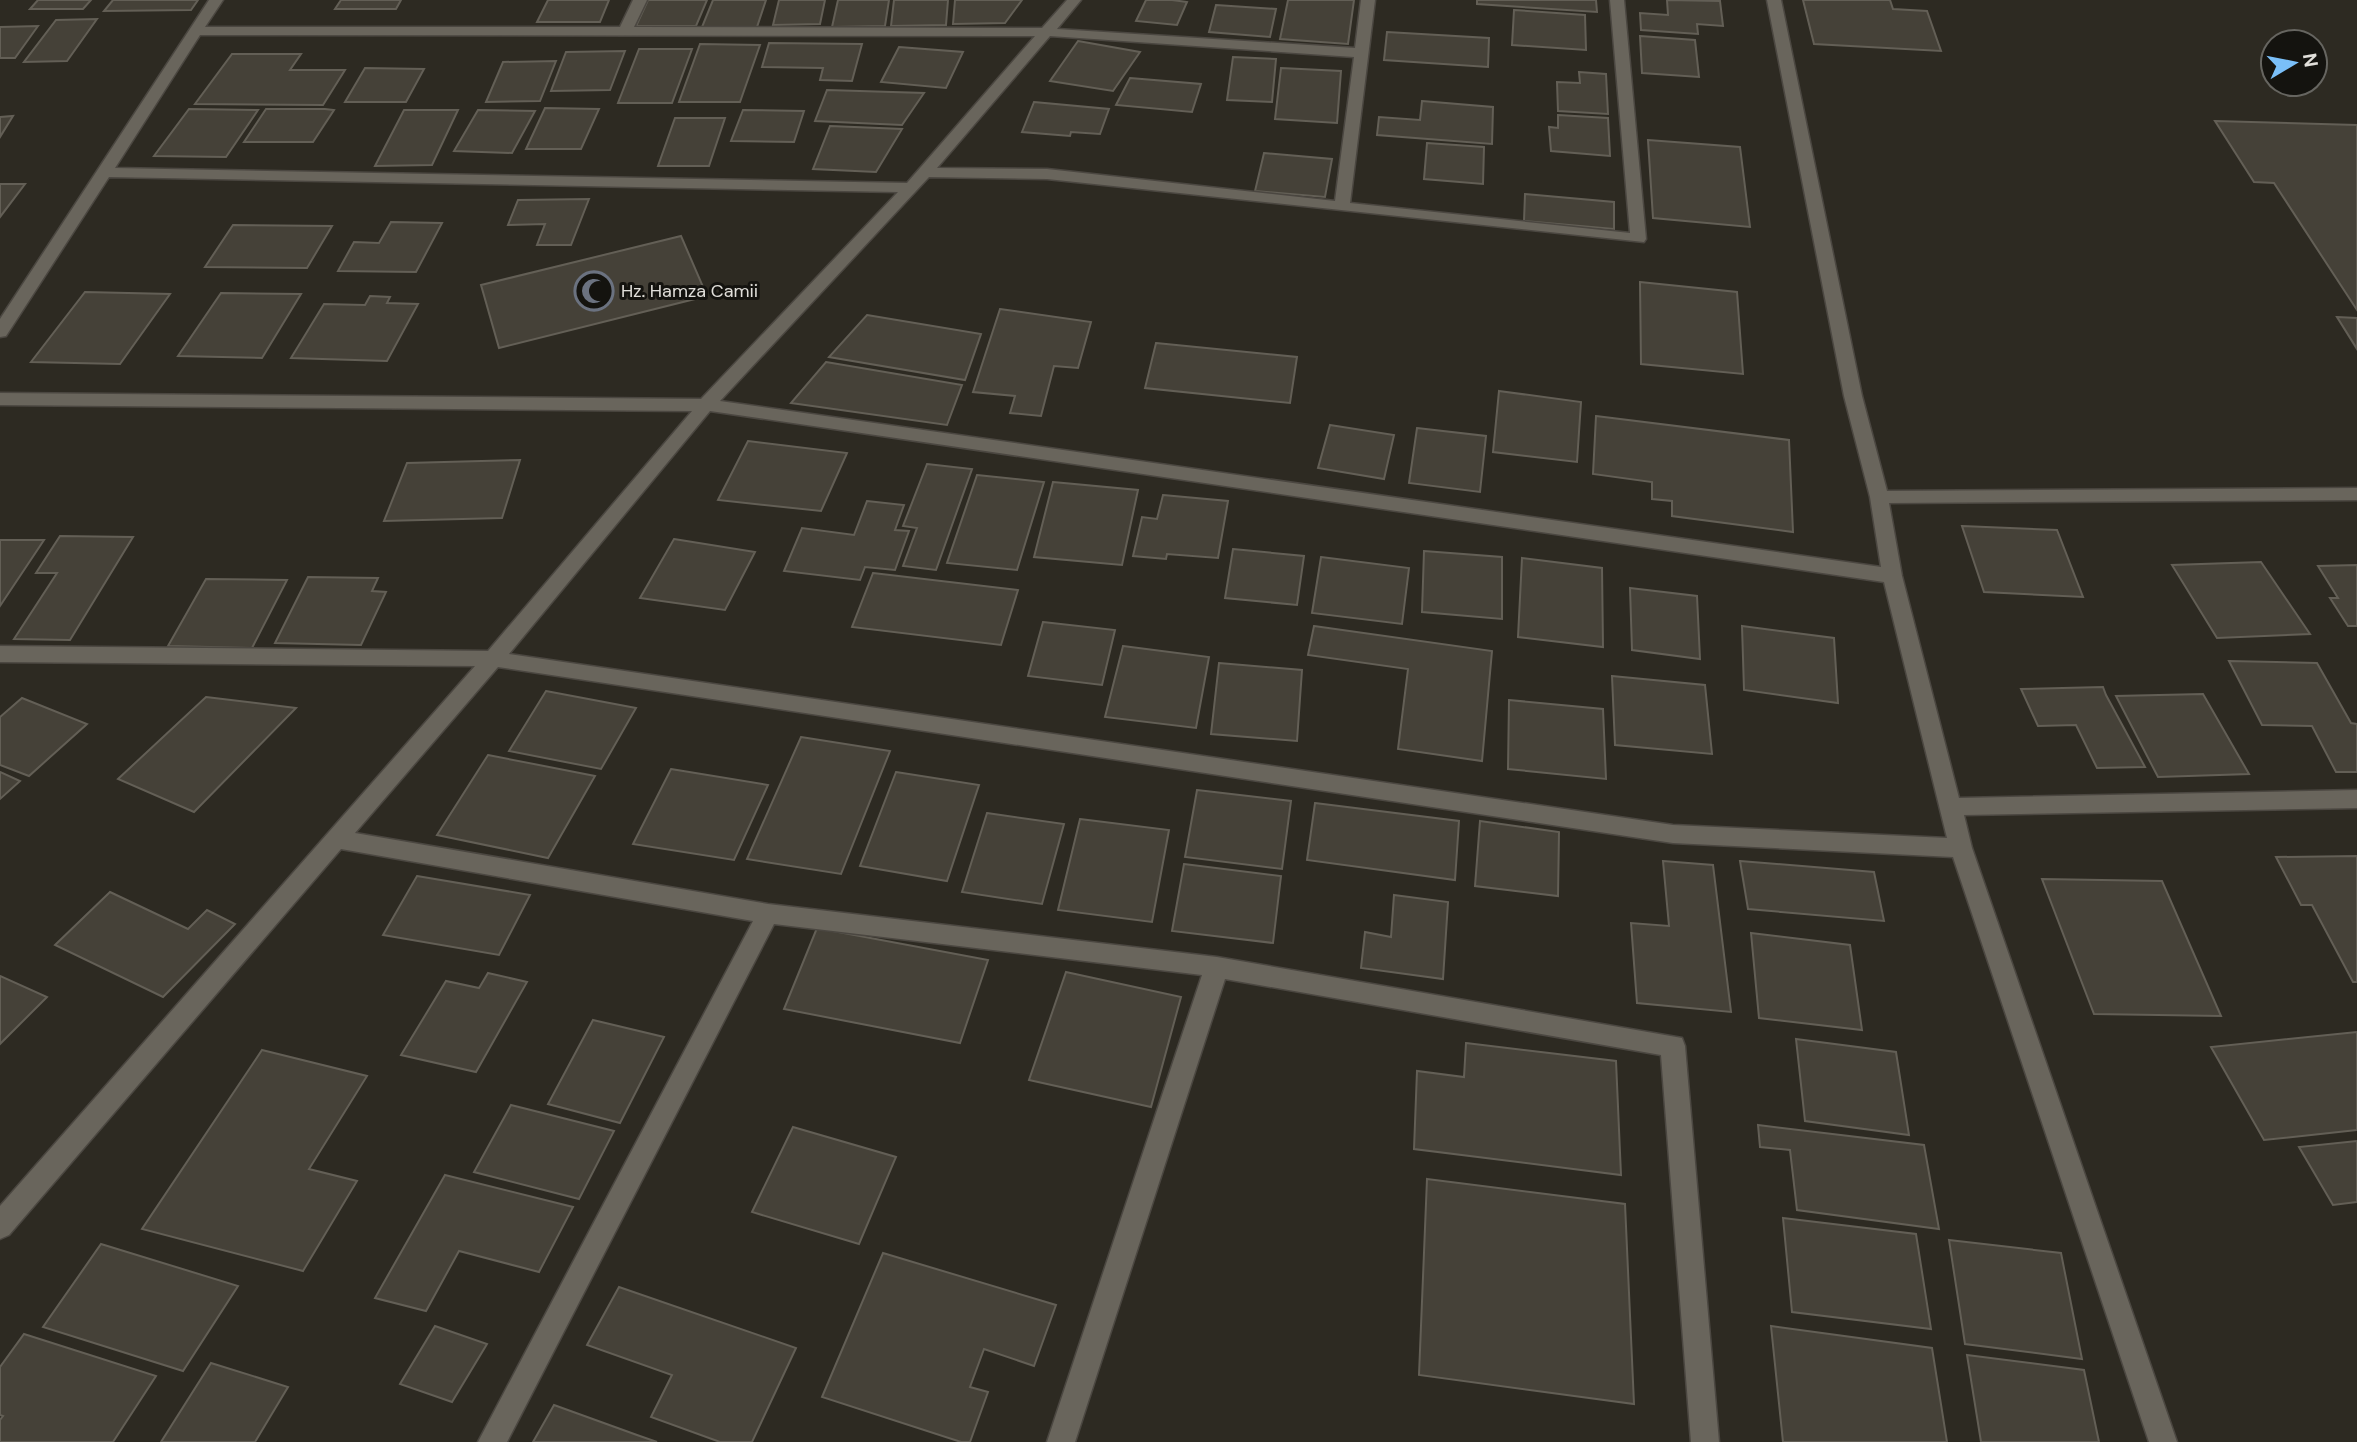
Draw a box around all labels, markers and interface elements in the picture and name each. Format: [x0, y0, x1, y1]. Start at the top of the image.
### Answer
north arrow [2259, 28, 2329, 98]
text: N [2297, 51, 2324, 69]
mosque icon: Hz. Hamza Camii [573, 270, 615, 312]
place label: Hz. Hamza Camii [621, 279, 758, 303]

